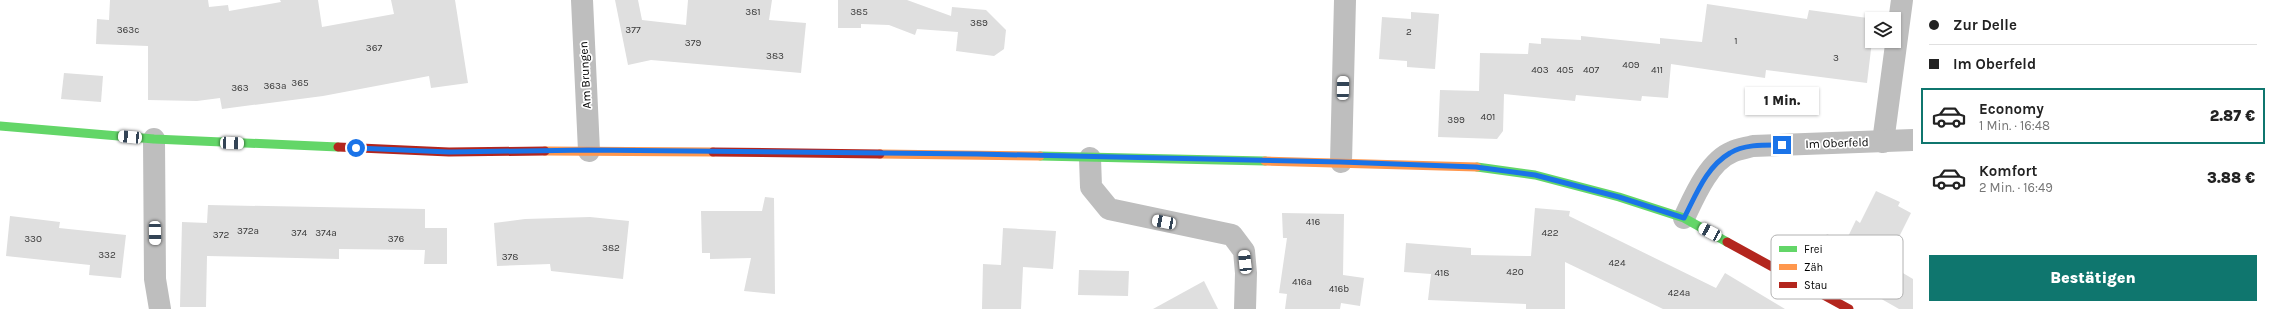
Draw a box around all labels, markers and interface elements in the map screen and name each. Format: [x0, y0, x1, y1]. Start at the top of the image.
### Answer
house number: 381 [745, 6, 761, 18]
house number: 385 [850, 6, 868, 18]
map controls [1865, 12, 1901, 48]
button: layers [1865, 12, 1901, 48]
text: Zur Delle [1953, 16, 2017, 34]
house number: 389 [970, 17, 988, 29]
house number: 363c [117, 24, 139, 36]
house number: 377 [625, 24, 641, 36]
house number: 2 [1406, 26, 1412, 38]
house number: 1 [1734, 35, 1738, 47]
house number: 379 [685, 37, 701, 49]
street label: Am Brungen [576, 41, 594, 109]
house number: 367 [366, 42, 382, 54]
house number: 383 [766, 50, 784, 62]
house number: 3 [1833, 52, 1839, 64]
text: Im Oberfeld [1953, 55, 2036, 73]
house number: 409 [1622, 59, 1640, 71]
house number: 403 [1531, 64, 1549, 76]
house number: 405 [1556, 64, 1574, 76]
house number: 407 [1583, 64, 1599, 76]
house number: 411 [1651, 64, 1663, 76]
car [1337, 76, 1349, 100]
house number: 365 [291, 77, 309, 89]
house number: 363a [263, 80, 287, 92]
house number: 363 [231, 82, 249, 94]
callout: 1 Min. [1745, 87, 1819, 115]
text: 1 Min. [1764, 93, 1800, 108]
icon: car [1931, 98, 1967, 134]
text: Economy [1979, 100, 2044, 118]
text: 2.87 € [2210, 107, 2255, 125]
house number: 401 [1481, 111, 1495, 123]
house number: 399 [1447, 114, 1465, 126]
text: 1 Min. · 16:48 [1979, 118, 2050, 133]
car [118, 130, 142, 144]
street label: Im Oberfeld [1805, 135, 1869, 151]
route end [1773, 136, 1791, 154]
car [220, 137, 244, 149]
route start [347, 139, 365, 157]
icon: car [1931, 160, 1967, 196]
text: Komfort [1979, 162, 2037, 180]
text: 3.88 € [2207, 169, 2255, 187]
text: 2 Min. · 16:49 [1979, 180, 2053, 195]
car [1151, 214, 1177, 230]
house number: 416 [1306, 216, 1321, 228]
car [149, 221, 161, 245]
car [1697, 221, 1723, 243]
house number: 372a [237, 225, 259, 237]
house number: 374 [291, 227, 308, 239]
house number: 374a [315, 227, 337, 239]
house number: 422 [1541, 227, 1559, 239]
house number: 372 [213, 229, 229, 241]
house number: 330 [24, 233, 42, 245]
house number: 376 [388, 233, 404, 245]
legend [1771, 235, 1903, 299]
house number: 382 [602, 242, 620, 254]
text: Frei [1804, 243, 1823, 256]
house number: 332 [98, 249, 116, 261]
car [1238, 249, 1252, 275]
house number: 378 [502, 251, 518, 263]
button: Bestätigen [1929, 255, 2257, 301]
house number: 424 [1609, 257, 1626, 269]
text: Zäh [1804, 261, 1823, 274]
house number: 420 [1506, 266, 1524, 278]
house number: 418 [1434, 267, 1450, 279]
house number: 416a [1292, 276, 1312, 288]
text: Stau [1804, 279, 1828, 292]
house number: 416b [1329, 283, 1349, 295]
house number: 424a [1668, 287, 1690, 299]

